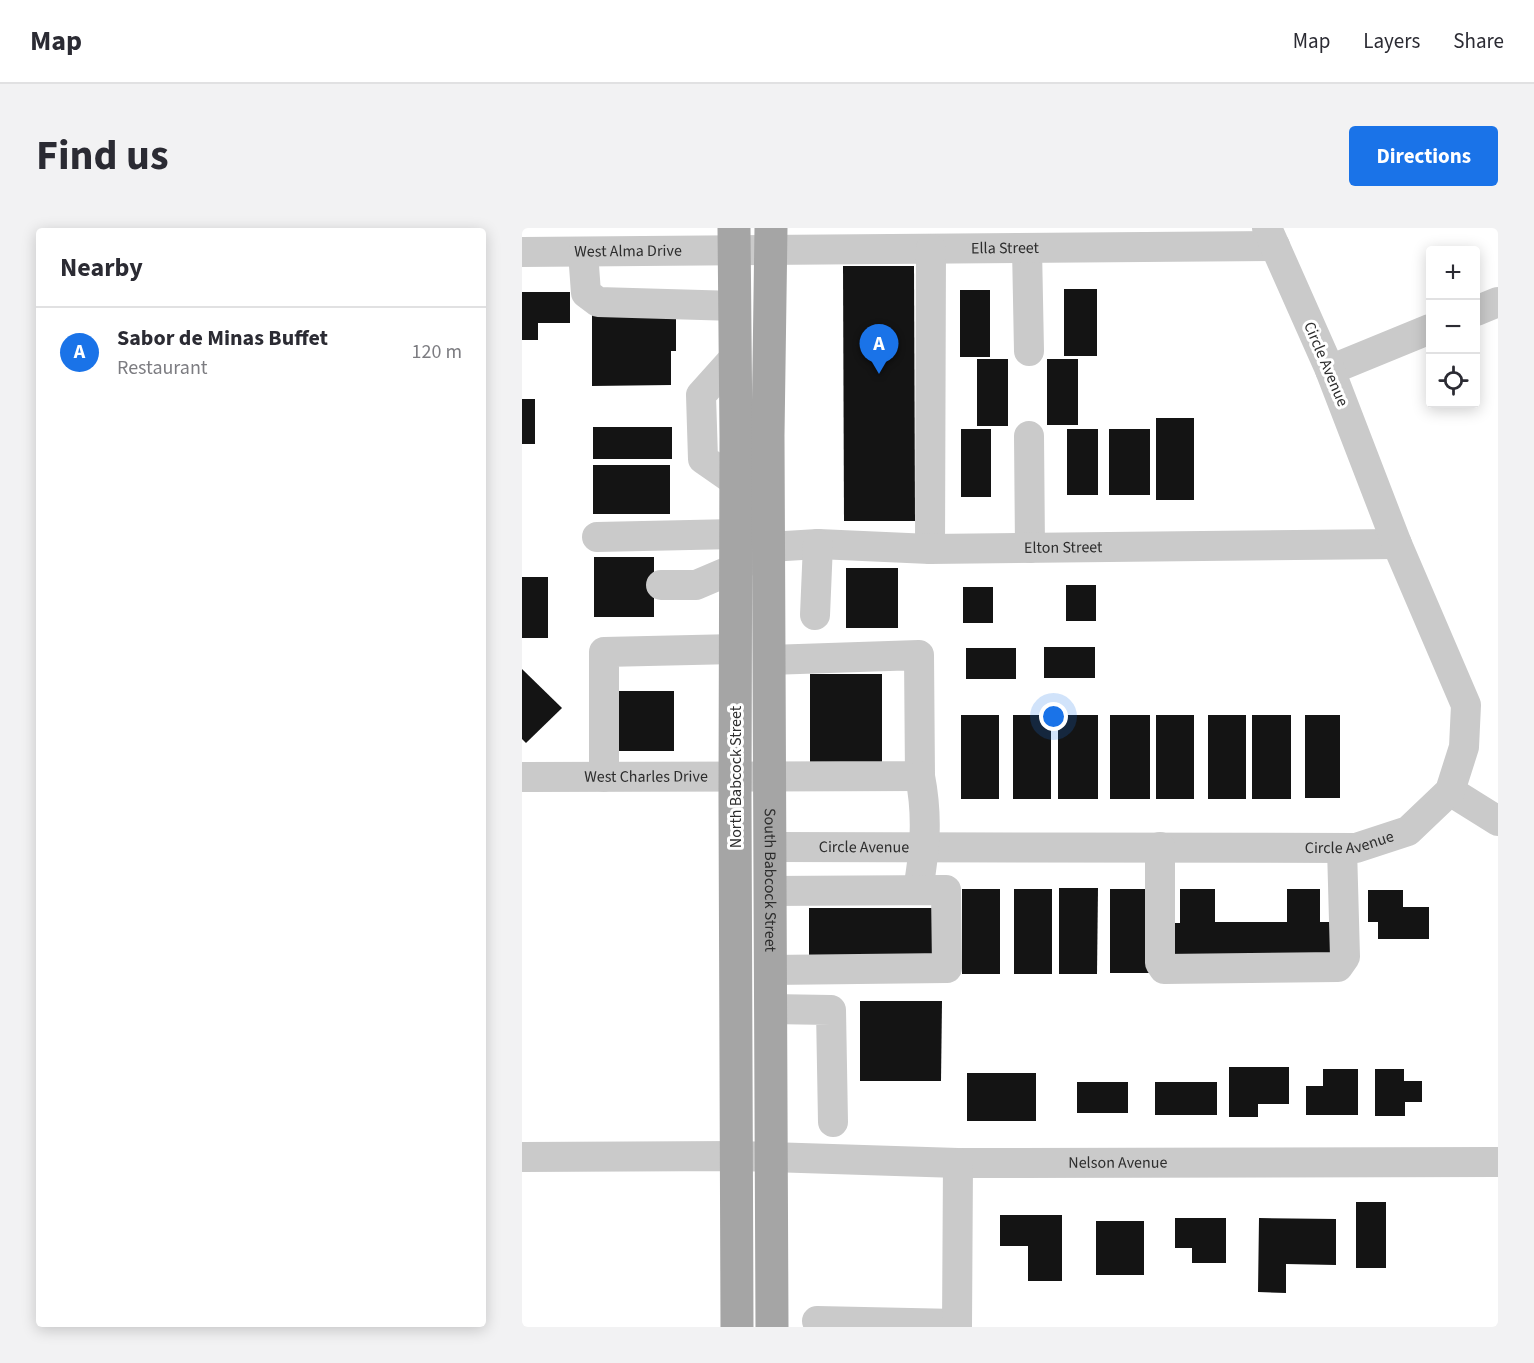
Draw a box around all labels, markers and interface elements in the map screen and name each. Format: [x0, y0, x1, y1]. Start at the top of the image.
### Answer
text: Map [30, 21, 82, 61]
text: Map [1293, 26, 1330, 56]
text: Layers [1363, 26, 1420, 56]
text: Share [1453, 26, 1504, 56]
text: Find us [36, 126, 169, 186]
button: Directions [1349, 126, 1498, 186]
street label: Ella Street [971, 237, 1040, 259]
street label: West Alma Drive [574, 240, 682, 263]
map controls [1426, 246, 1480, 408]
button: + [1426, 246, 1480, 300]
text: Nearby [60, 249, 143, 286]
button: − [1426, 300, 1480, 354]
street label: Circle Avenue [1298, 318, 1354, 410]
text: Sabor de Minas Buffet [117, 322, 328, 354]
pin: A [860, 324, 898, 374]
text: A [74, 338, 85, 366]
text: 120 m [412, 338, 462, 366]
text: Restaurant [117, 354, 208, 382]
button: locate [1426, 354, 1480, 408]
street label: Elton Street [1024, 536, 1103, 559]
your location [1039, 702, 1068, 731]
street label: North Babcock Street [725, 705, 747, 848]
street label: West Charles Drive [584, 766, 708, 788]
street label: South Babcock Street [759, 808, 781, 953]
street label: Circle Avenue [1305, 825, 1397, 859]
street label: Circle Avenue [819, 836, 909, 858]
street label: Nelson Avenue [1068, 1152, 1168, 1174]

